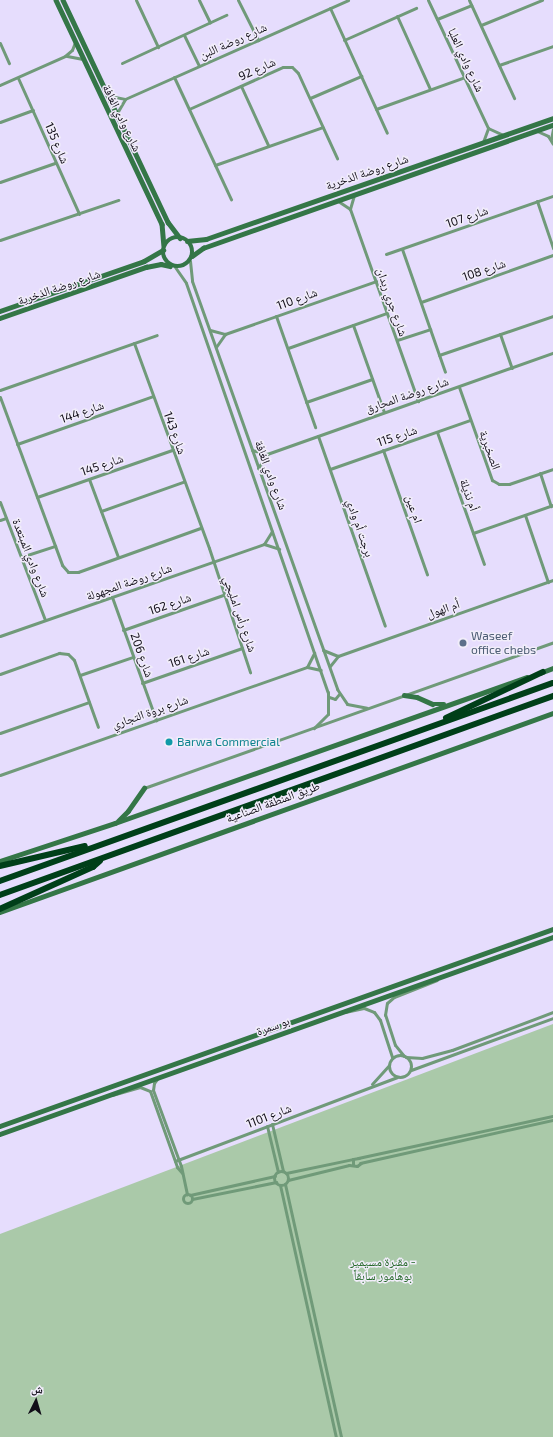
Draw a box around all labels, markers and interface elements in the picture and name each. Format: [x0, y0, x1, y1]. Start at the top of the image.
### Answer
street label: شارع روضة اللبن [197, 20, 269, 62]
street label: شارع وادي العلبا [445, 26, 487, 94]
street label: شارع 92 [236, 54, 278, 84]
street label: شارع وادي الغافة [100, 82, 144, 154]
street label: شارع 135 [42, 120, 72, 166]
street label: شارع روضة الذخرية [324, 151, 410, 193]
street label: شارع 107 [444, 203, 490, 231]
street label: شارع 108 [460, 256, 508, 284]
street label: شارع روضة الذخرية [16, 266, 102, 308]
street label: شارع جري ربدان [374, 266, 410, 338]
street label: شارع 110 [275, 285, 319, 313]
street label: شارع روضة المحارق [364, 374, 450, 416]
street label: شارع 144 [58, 398, 106, 426]
street label: شارع 143 [161, 410, 189, 456]
street label: شارع 115 [375, 422, 419, 450]
street label: الصخبرية [476, 428, 504, 472]
street label: شارع وادي الغافة [252, 438, 290, 512]
street label: شارع 145 [79, 451, 125, 479]
street label: أم نذيلة [457, 477, 481, 513]
street label: ام عين [403, 493, 425, 525]
street label: برجت أم وادي [343, 497, 377, 559]
street label: شارع وادي المبتعدة [9, 517, 53, 599]
street label: شارع روضة المجهولة [84, 561, 174, 603]
street label: شارع رأس امليجي [220, 574, 260, 654]
street label: شارع 162 [147, 590, 193, 618]
street label: أم الهول [425, 597, 461, 621]
place label: Waseef office chebs [471, 629, 536, 657]
street label: شارع 206 [127, 631, 157, 679]
marker: Waseef office chebs [458, 638, 468, 648]
street label: شارع 161 [167, 643, 211, 671]
street label: شارع بروة التجاري [110, 692, 190, 732]
place label: Barwa Commercial [177, 735, 280, 749]
marker: Barwa Commercial [164, 737, 174, 747]
street label: طريق المنطقة الصناعية [224, 778, 322, 826]
street label: بو سمرة [254, 1013, 292, 1039]
street label: شارع 1101 [244, 1101, 294, 1131]
park label: مقبرة مسيمير - بوهامور سابقاً [350, 1255, 416, 1283]
north arrow [16, 1381, 56, 1421]
text: ش [31, 1382, 43, 1396]

